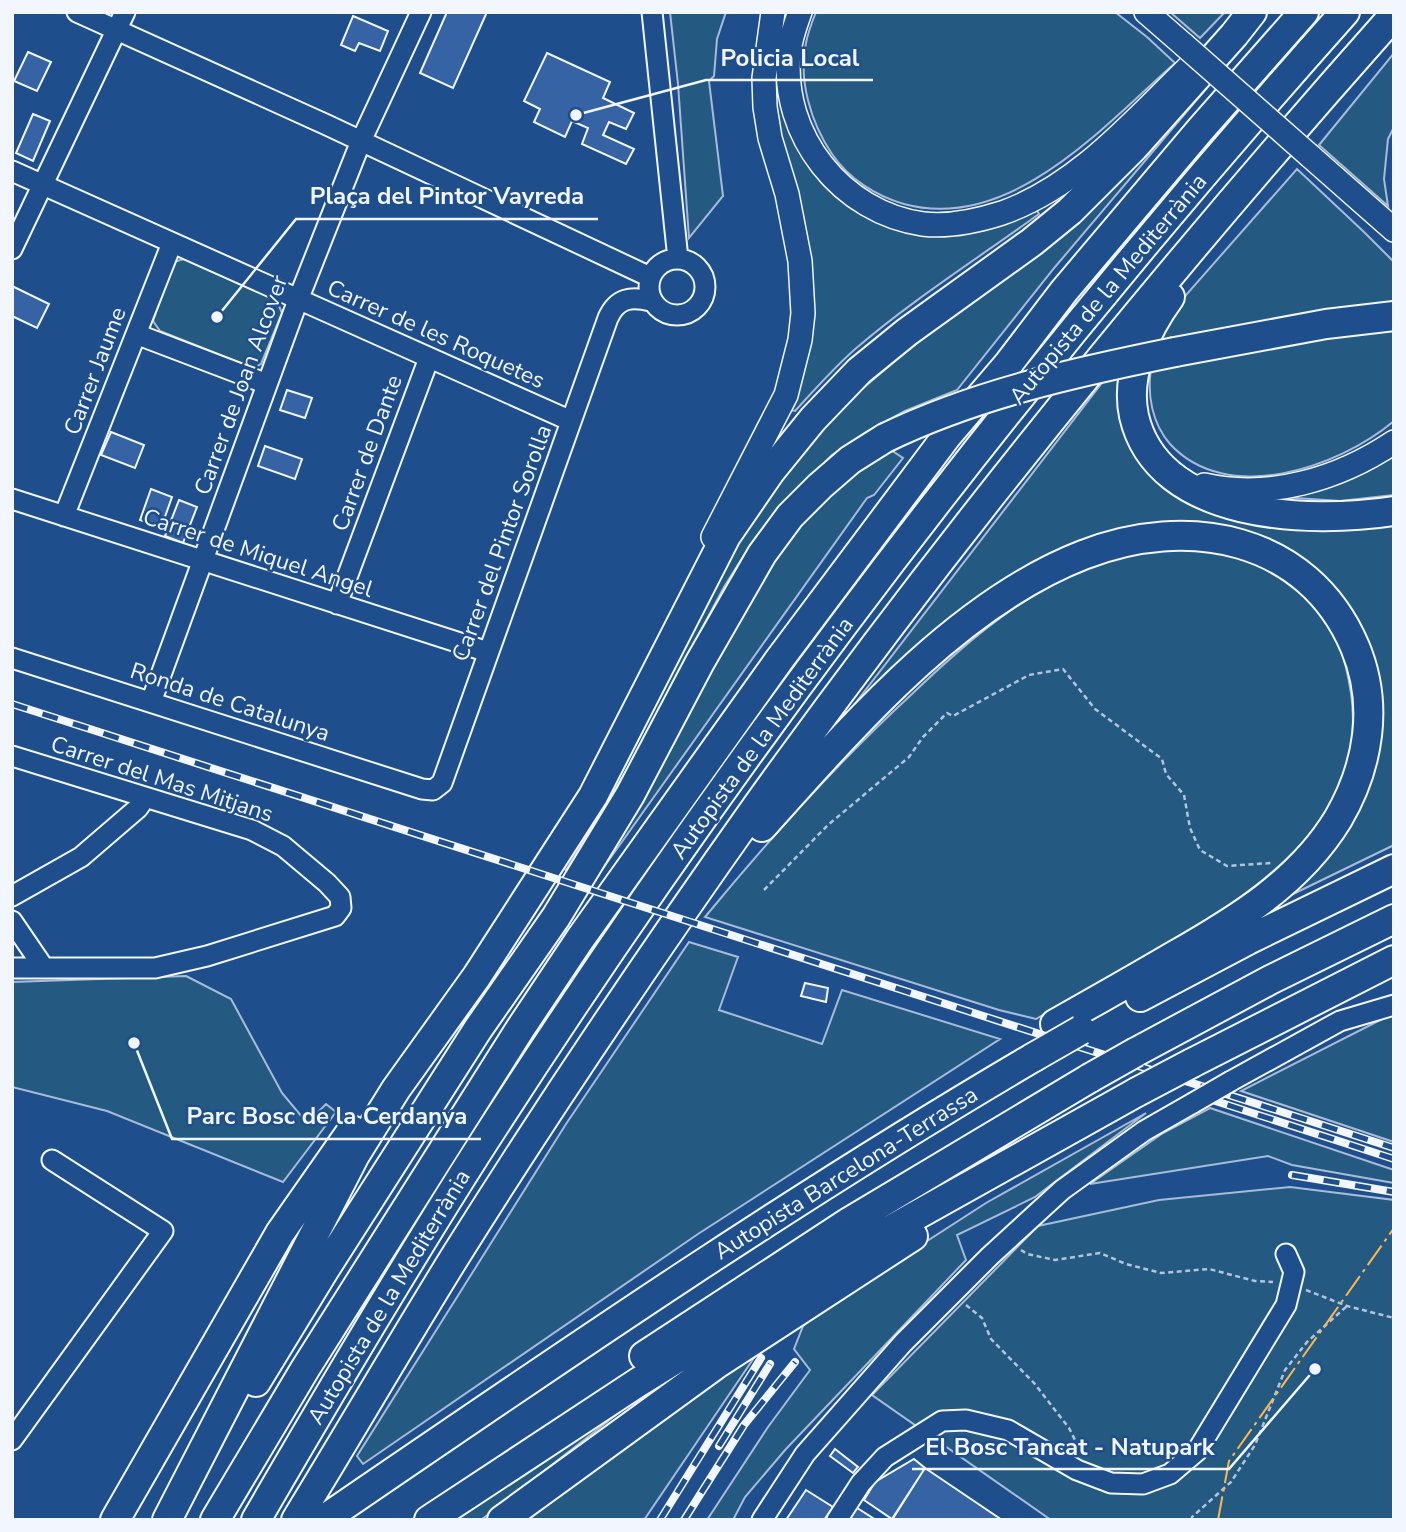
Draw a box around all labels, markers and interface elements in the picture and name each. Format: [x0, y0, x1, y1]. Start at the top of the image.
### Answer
callout: Policia Local [706, 35, 873, 80]
text: Policia Local [721, 42, 860, 74]
street label: Autopista de la Mediterrània [1002, 167, 1214, 411]
callout: Plaça del Pintor Vayreda [296, 174, 598, 219]
text: Plaça del Pintor Vayreda [310, 180, 584, 212]
street label: Carrer de Joan Alcover [187, 270, 295, 499]
street label: Carrer de les Roquetes [322, 272, 550, 396]
street label: Carrer Jaume [56, 303, 134, 439]
street label: Carrer de Dante [324, 371, 410, 535]
street label: Carrer del Pintor Sorolla [445, 420, 559, 666]
street label: Carrer de Miquel Angel [139, 501, 377, 605]
street label: Autopista de la Mediterrània [663, 611, 861, 865]
street label: Ronda de Catalunya [126, 655, 334, 749]
street label: Carrer del Mas Mitjans [47, 728, 277, 830]
street label: Autopista Barcelona-Terrassa [708, 1079, 984, 1267]
callout: Parc Bosc de la Cerdanya [172, 1094, 481, 1139]
text: Parc Bosc de la Cerdanya [187, 1100, 467, 1132]
street label: Autopista de la Mediterrània [300, 1164, 478, 1430]
callout: El Bosc Tancat - Natupark [912, 1424, 1229, 1469]
text: El Bosc Tancat - Natupark [925, 1431, 1216, 1463]

